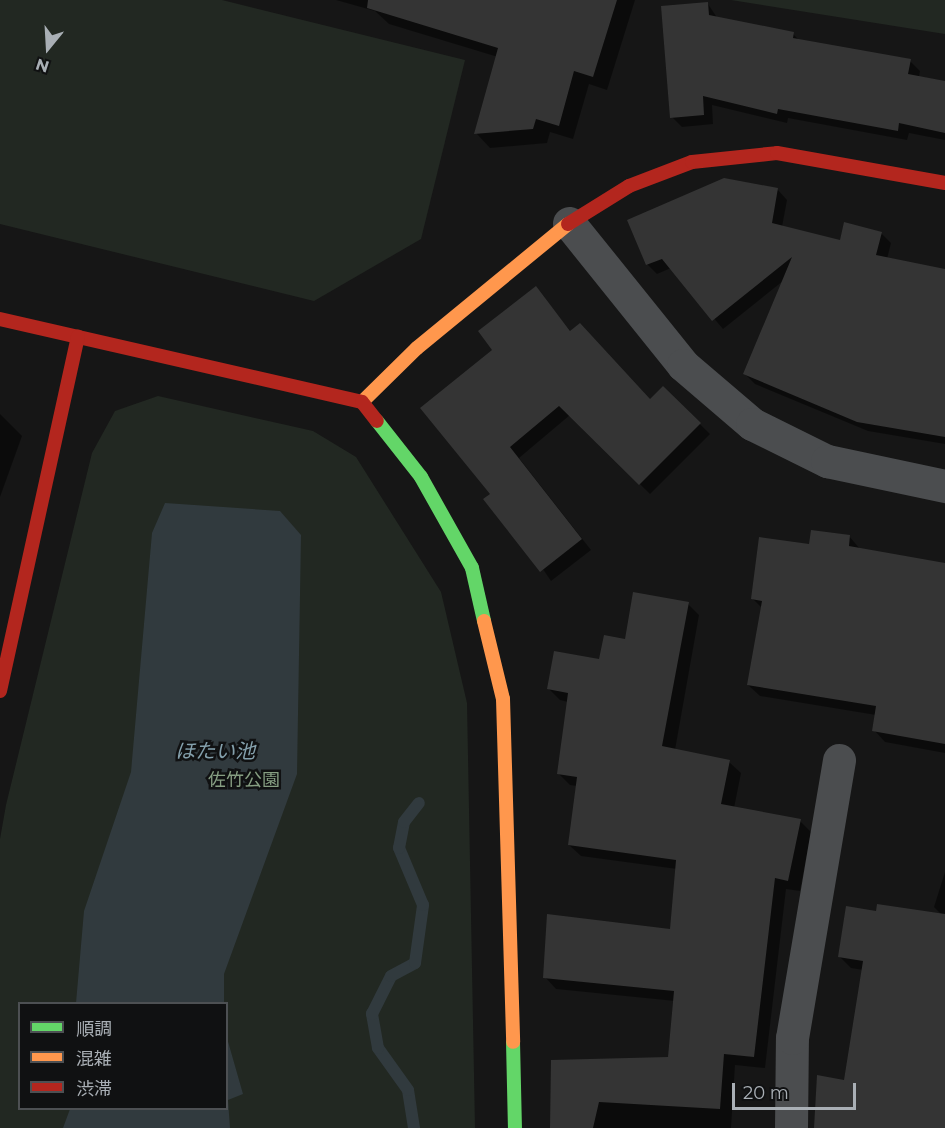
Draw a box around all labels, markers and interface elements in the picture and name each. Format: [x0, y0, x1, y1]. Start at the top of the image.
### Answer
north arrow [18, 18, 78, 78]
text: N [33, 55, 51, 77]
water label: ほたい池 [175, 739, 255, 763]
park label: 佐竹公園 [208, 769, 280, 791]
legend [18, 1002, 228, 1110]
text: 順調 [76, 1018, 112, 1040]
text: 混雑 [76, 1048, 112, 1070]
scale bar [735, 1071, 860, 1109]
text: 渋滞 [76, 1078, 112, 1100]
text: 20 m [743, 1082, 789, 1104]

